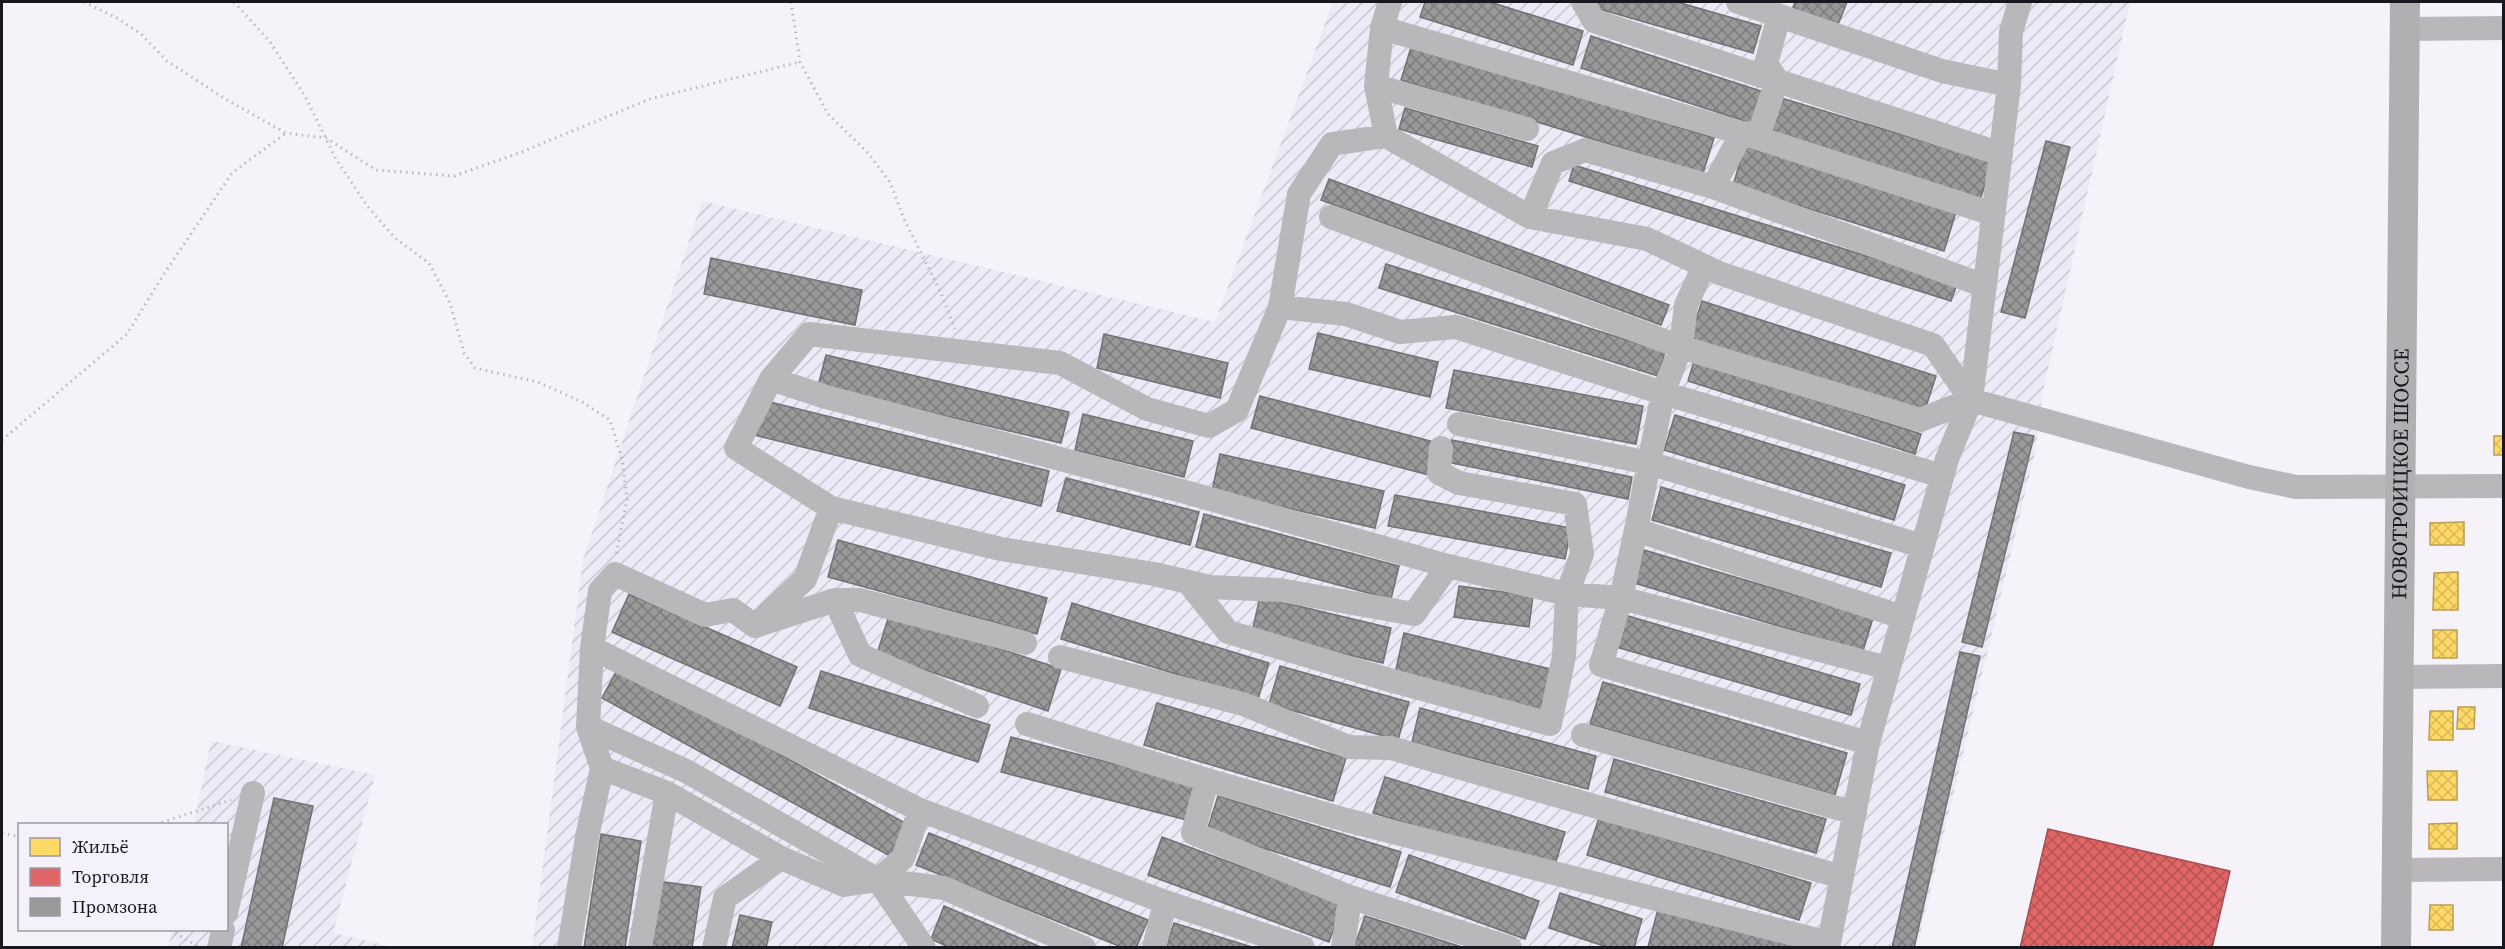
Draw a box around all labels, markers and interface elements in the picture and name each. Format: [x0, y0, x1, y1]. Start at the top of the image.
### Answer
street label: НОВОТРОИЦКОЕ ШОССЕ [2384, 348, 2416, 600]
legend [18, 823, 228, 931]
text: Жильё [72, 834, 129, 859]
text: Торговля [72, 864, 149, 889]
text: Промзона [72, 894, 158, 919]

